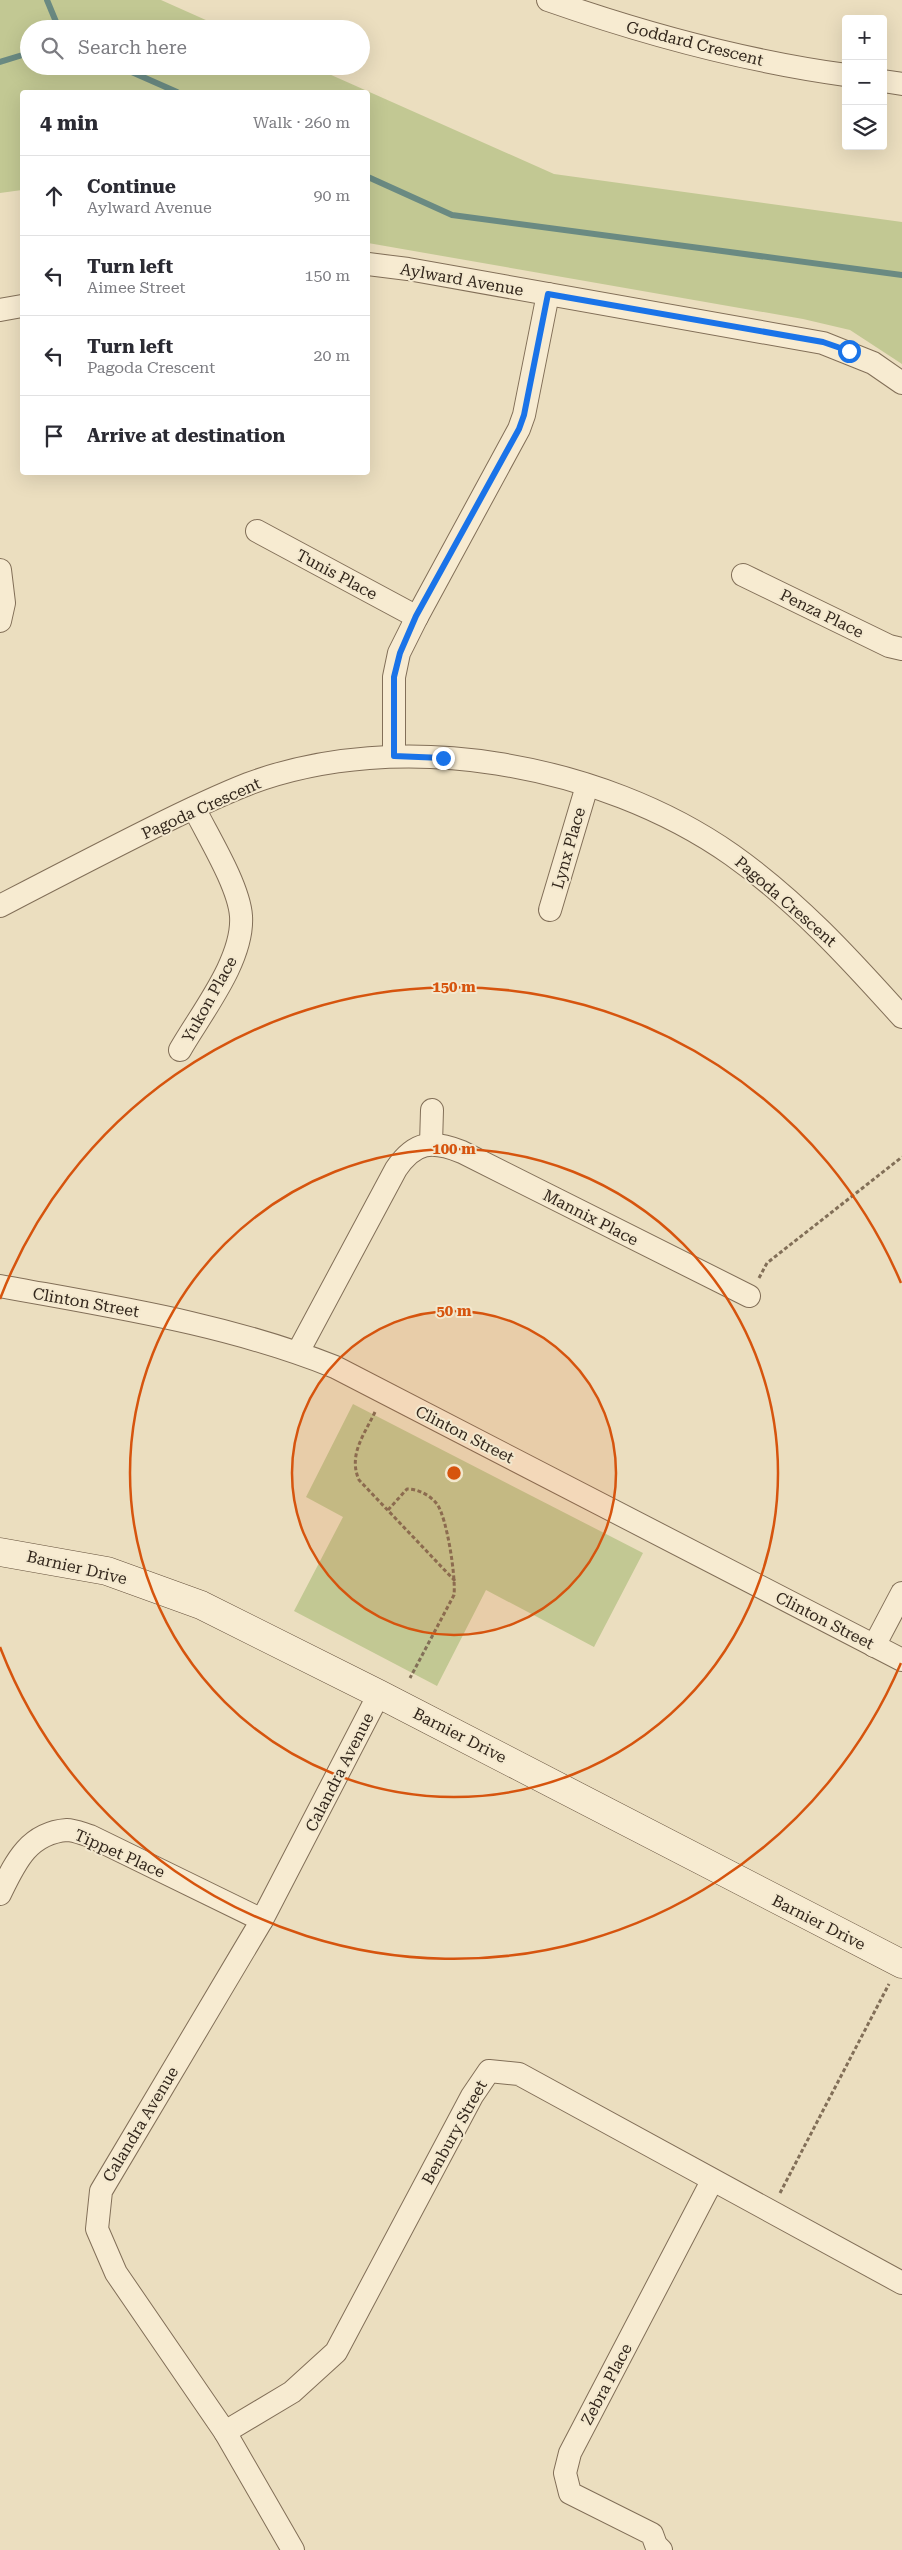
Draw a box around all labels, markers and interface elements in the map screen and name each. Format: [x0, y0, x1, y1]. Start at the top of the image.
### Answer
map controls [842, 15, 887, 150]
button: + [842, 15, 887, 60]
street label: Goddard Crescent [624, 17, 766, 70]
search box [20, 20, 370, 75]
icon: search [38, 34, 66, 62]
text: Search here [78, 36, 187, 59]
button: − [842, 60, 887, 105]
button: layers [842, 105, 887, 150]
text: 4 min [40, 111, 98, 135]
text: Walk · 260 m [253, 113, 350, 132]
text: Continue [87, 175, 176, 198]
icon: ahead [40, 182, 68, 210]
text: 90 m [313, 186, 350, 205]
text: Aylward Avenue [87, 198, 212, 217]
text: Turn left [87, 255, 173, 278]
street label: Aylward Avenue [399, 259, 525, 300]
icon: left [40, 262, 68, 290]
text: 150 m [304, 266, 350, 285]
text: Aimee Street [87, 278, 185, 297]
text: Turn left [87, 335, 173, 358]
route start [838, 340, 861, 363]
icon: left [40, 342, 68, 370]
text: 20 m [313, 346, 350, 365]
text: Pagoda Crescent [87, 358, 215, 377]
icon: arrive [40, 422, 68, 450]
text: Arrive at destination [87, 424, 285, 447]
street label: Tunis Place [293, 545, 381, 604]
street label: Penza Place [777, 585, 867, 642]
route end [432, 747, 455, 770]
street label: Pagoda Crescent [139, 774, 264, 843]
street label: Lynx Place [548, 805, 589, 891]
street label: Pagoda Crescent [731, 852, 840, 951]
street label: Yukon Place [178, 953, 241, 1046]
text: 150 m [432, 978, 476, 996]
text: 100 m [432, 1140, 476, 1158]
street label: Mannix Place [540, 1185, 642, 1250]
street label: Clinton Street [31, 1284, 141, 1321]
text: 50 m [436, 1302, 472, 1320]
street label: Clinton Street [412, 1402, 517, 1467]
centre of rings [445, 1464, 463, 1482]
street label: Barnier Drive [25, 1547, 129, 1588]
street label: Clinton Street [772, 1588, 877, 1653]
street label: Barnier Drive [410, 1704, 510, 1767]
street label: Calandra Avenue [301, 1709, 378, 1835]
street label: Tippet Place [72, 1825, 168, 1882]
street label: Barnier Drive [769, 1891, 869, 1954]
street label: Calandra Avenue [99, 2063, 182, 2185]
street label: Benbury Street [418, 2077, 491, 2188]
street label: Zebra Place [577, 2340, 636, 2428]

